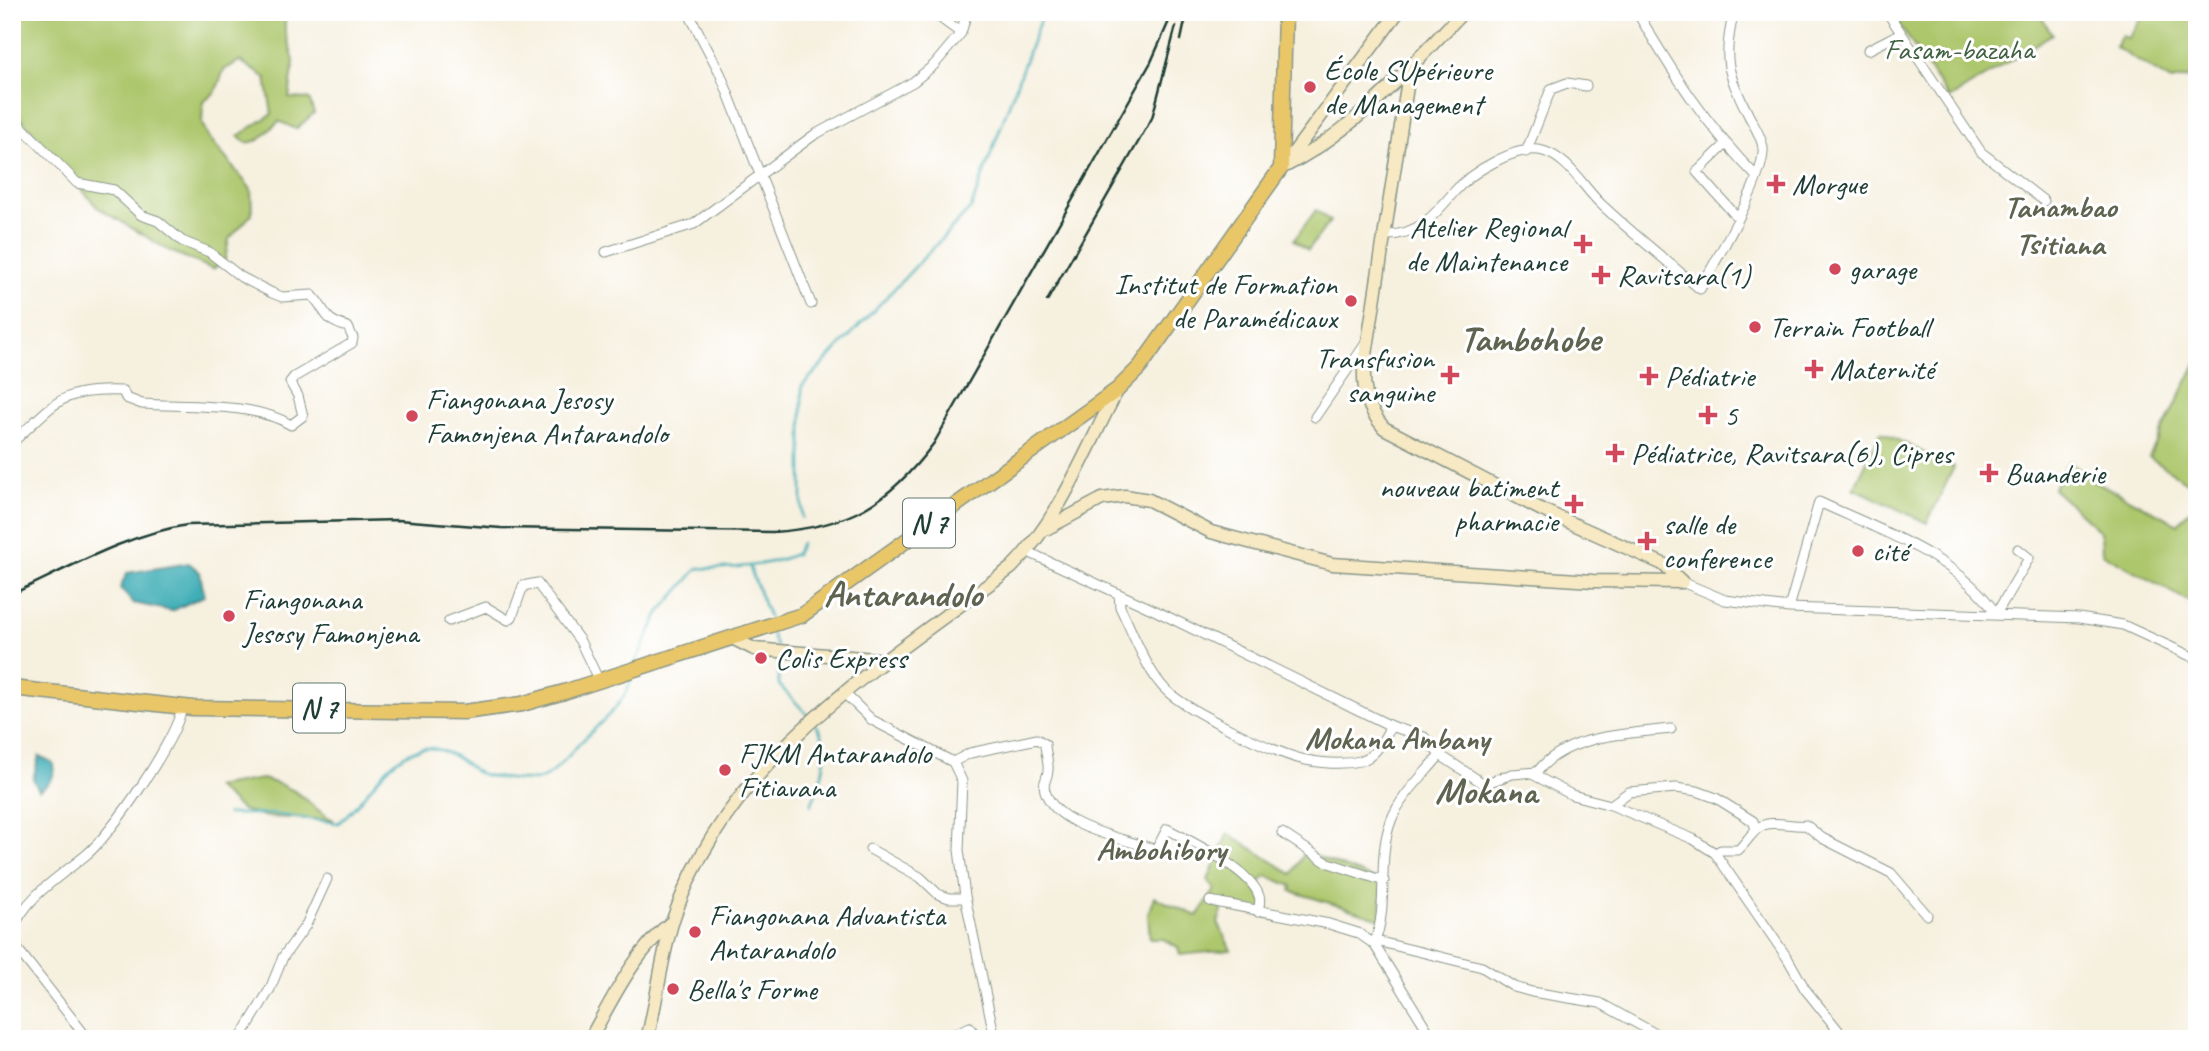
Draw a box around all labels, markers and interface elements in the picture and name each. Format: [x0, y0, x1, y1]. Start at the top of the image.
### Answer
park label: Fasam-bazaha [1884, 30, 2036, 68]
place label: École SUpérieure de Management [1324, 51, 1494, 123]
marker: École SUpérieure de Management [1302, 79, 1318, 95]
place label: Morgue [1792, 165, 1869, 203]
marker: Morgue [1766, 174, 1786, 194]
district label: Tanambao Tsitiana [2004, 186, 2119, 264]
place label: Atelier Regional de Maintenance [1406, 208, 1572, 280]
marker: Atelier Regional de Maintenance [1573, 234, 1593, 254]
place label: garage [1849, 250, 1918, 288]
place label: Ravitsara(1) [1617, 256, 1752, 294]
marker: garage [1827, 261, 1843, 277]
place label: Institut de Formation de Paramédicaux [1115, 265, 1340, 337]
marker: Ravitsara(1) [1591, 265, 1611, 285]
marker: Institut de Formation de Paramédicaux [1343, 293, 1359, 309]
place label: Terrain Football [1769, 308, 1934, 346]
district label: Tambohobe [1460, 315, 1604, 362]
marker: Terrain Football [1747, 319, 1763, 335]
place label: Transfusion sanguine [1315, 339, 1436, 411]
place label: Maternité [1830, 350, 1938, 388]
place label: Pédiatrie [1665, 357, 1756, 395]
marker: Maternité [1804, 359, 1824, 379]
marker: Transfusion sanguine [1440, 365, 1460, 385]
marker: Pédiatrie [1639, 366, 1659, 386]
place label: Fiangonana Jesosy Famonjena Antarandolo [426, 380, 671, 452]
place label: 5 [1724, 396, 1739, 434]
marker: 5 [1698, 405, 1718, 425]
marker: Fiangonana Jesosy Famonjena Antarandolo [404, 408, 420, 424]
place label: Pédiatrice, Ravitsara(6), Cipres [1631, 434, 1955, 472]
marker: Pédiatrice, Ravitsara(6), Cipres [1605, 443, 1625, 463]
place label: Buanderie [2005, 454, 2107, 492]
marker: Buanderie [1979, 463, 1999, 483]
place label: nouveau batiment pharmacie [1379, 468, 1561, 540]
marker: nouveau batiment pharmacie [1564, 494, 1584, 514]
road number: N 7 [903, 498, 955, 548]
place label: salle de conference [1663, 505, 1773, 577]
marker: salle de conference [1637, 531, 1657, 551]
place label: cité [1872, 532, 1912, 570]
marker: cité [1850, 543, 1866, 559]
district label: Antarandolo [824, 570, 985, 617]
place label: Fiangonana Jesosy Famonjena [241, 580, 421, 652]
marker: Fiangonana Jesosy Famonjena [221, 608, 237, 624]
place label: Colis Express [775, 639, 909, 677]
marker: Colis Express [753, 650, 769, 666]
road number: N 7 [293, 684, 345, 732]
district label: Mokana Ambany [1305, 718, 1492, 759]
place label: FJKM Antarandolo Fitiavana [739, 734, 933, 806]
marker: FJKM Antarandolo Fitiavana [717, 762, 733, 778]
district label: Mokana [1435, 767, 1540, 814]
district label: Ambohibory [1096, 829, 1229, 870]
place label: Fiangonana Advantista Antarandolo [709, 896, 947, 968]
marker: Fiangonana Advantista Antarandolo [687, 924, 703, 940]
place label: Bella's Forme [687, 970, 819, 1008]
marker: Bella's Forme [665, 981, 681, 997]

